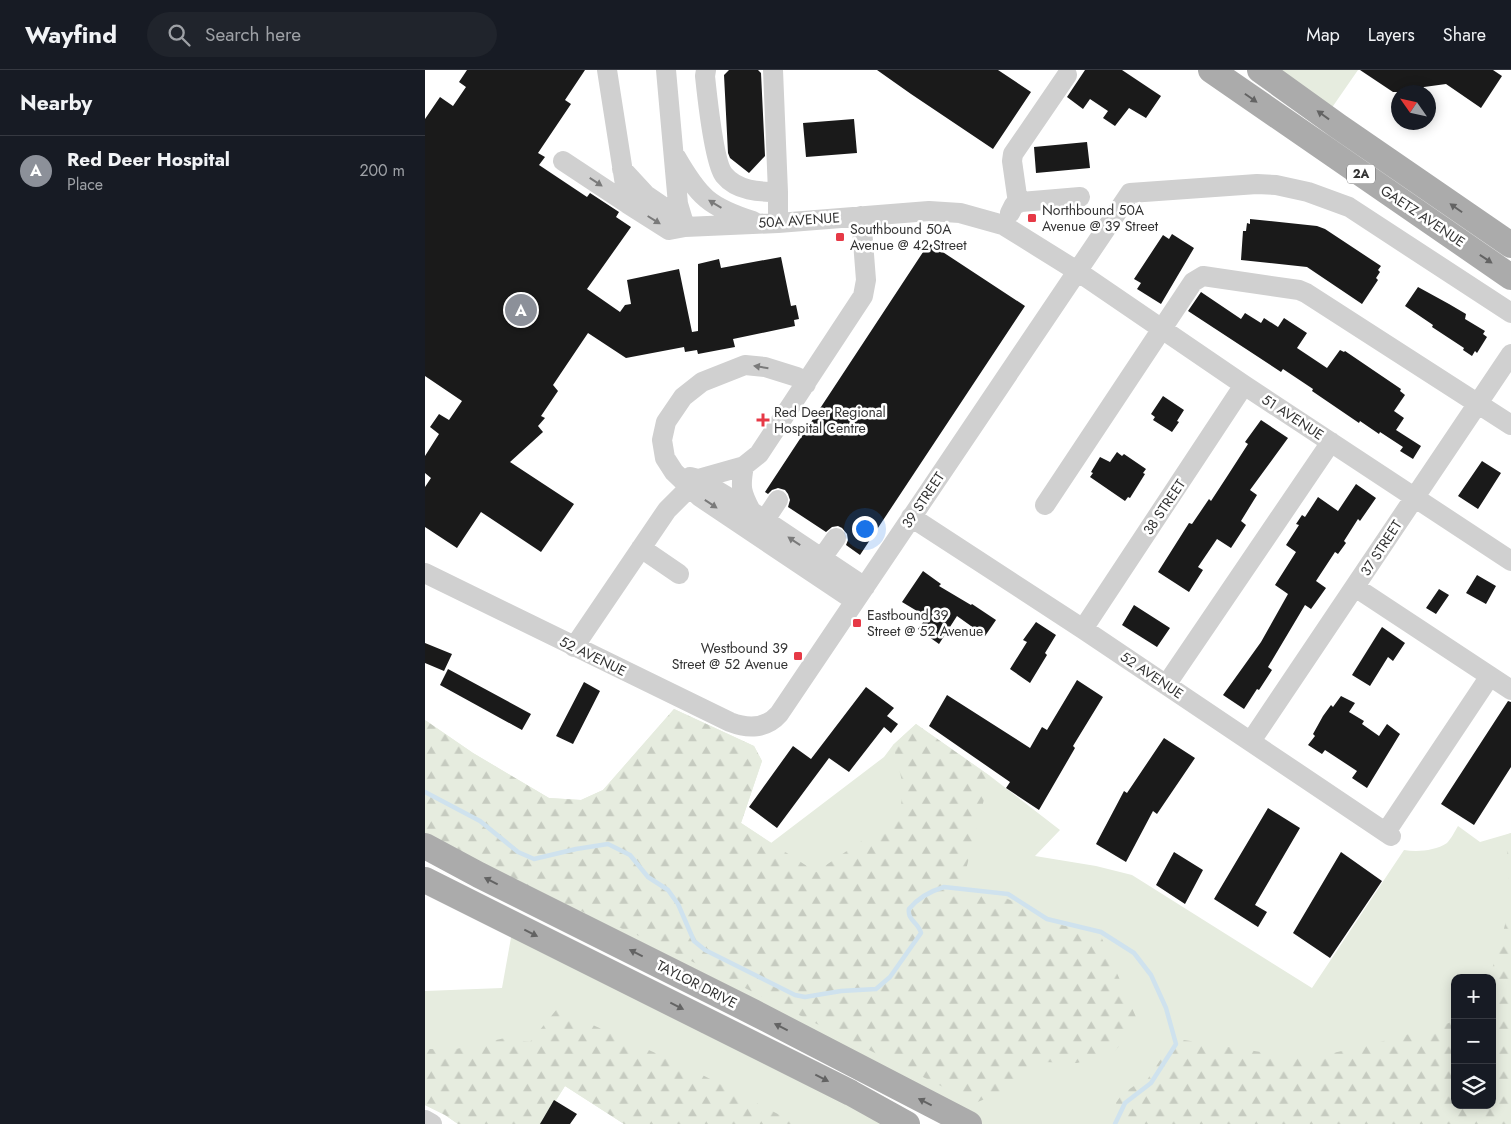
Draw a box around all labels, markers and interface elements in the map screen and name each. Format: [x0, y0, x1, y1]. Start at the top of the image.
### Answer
search box [147, 12, 497, 57]
text: Wayfind [25, 17, 117, 52]
icon: search [165, 21, 193, 49]
text: Search here [205, 21, 301, 48]
text: Map [1306, 22, 1340, 48]
text: Layers [1368, 22, 1415, 48]
text: Share [1443, 22, 1486, 48]
north arrow [1391, 85, 1436, 130]
text: Nearby [20, 88, 92, 118]
one-way arrow [1244, 93, 1258, 103]
one-way arrow [1316, 110, 1330, 120]
text: Red Deer Hospital [67, 146, 230, 173]
text: A [30, 159, 42, 182]
text: 200 m [359, 159, 405, 182]
road number: 2A [1347, 165, 1375, 184]
text: Place [67, 173, 103, 196]
one-way arrow [589, 178, 602, 187]
street label: GAETZ AVENUE [1377, 180, 1469, 252]
one-way arrow [708, 200, 721, 209]
place label: Northbound 50A Avenue @ 39 Street [1042, 200, 1159, 236]
one-way arrow [1450, 203, 1463, 213]
street label: 50A AVENUE [757, 207, 841, 233]
marker: Northbound 50A Avenue @ 39 Street [1026, 212, 1038, 224]
one-way arrow [647, 216, 661, 225]
place label: Southbound 50A Avenue @ 42 Street [850, 219, 967, 255]
marker: Southbound 50A Avenue @ 42 Street [834, 231, 846, 243]
one-way arrow [1479, 254, 1492, 264]
pin: A [505, 291, 537, 329]
one-way arrow [752, 363, 768, 371]
street label: 51 AVENUE [1258, 389, 1328, 445]
place label: Red Deer Regional Hospital Centre [774, 402, 886, 438]
marker: Red Deer Regional Hospital Centre [756, 413, 770, 427]
street label: 39 STREET [897, 468, 949, 532]
street label: 38 STREET [1138, 475, 1190, 539]
one-way arrow [704, 499, 718, 509]
your location [852, 516, 878, 542]
street label: 37 STREET [1355, 516, 1407, 580]
one-way arrow [788, 536, 801, 546]
place label: Eastbound 39 Street @ 52 Avenue [867, 605, 983, 641]
marker: Eastbound 39 Street @ 52 Avenue [851, 617, 863, 629]
street label: 52 AVENUE [556, 631, 630, 681]
place label: Westbound 39 Street @ 52 Avenue [672, 638, 788, 674]
street label: 52 AVENUE [1116, 647, 1188, 703]
marker: Westbound 39 Street @ 52 Avenue [792, 650, 804, 662]
one-way arrow [484, 877, 498, 885]
one-way arrow [524, 929, 538, 937]
one-way arrow [629, 949, 643, 957]
street label: TAYLOR DRIVE [653, 955, 741, 1013]
map controls [1451, 974, 1496, 1109]
button: + [1451, 974, 1496, 1019]
one-way arrow [669, 1002, 684, 1010]
button: − [1451, 1019, 1496, 1064]
one-way arrow [774, 1023, 788, 1031]
button: layers [1451, 1064, 1496, 1109]
one-way arrow [815, 1075, 829, 1083]
one-way arrow [919, 1097, 932, 1106]

